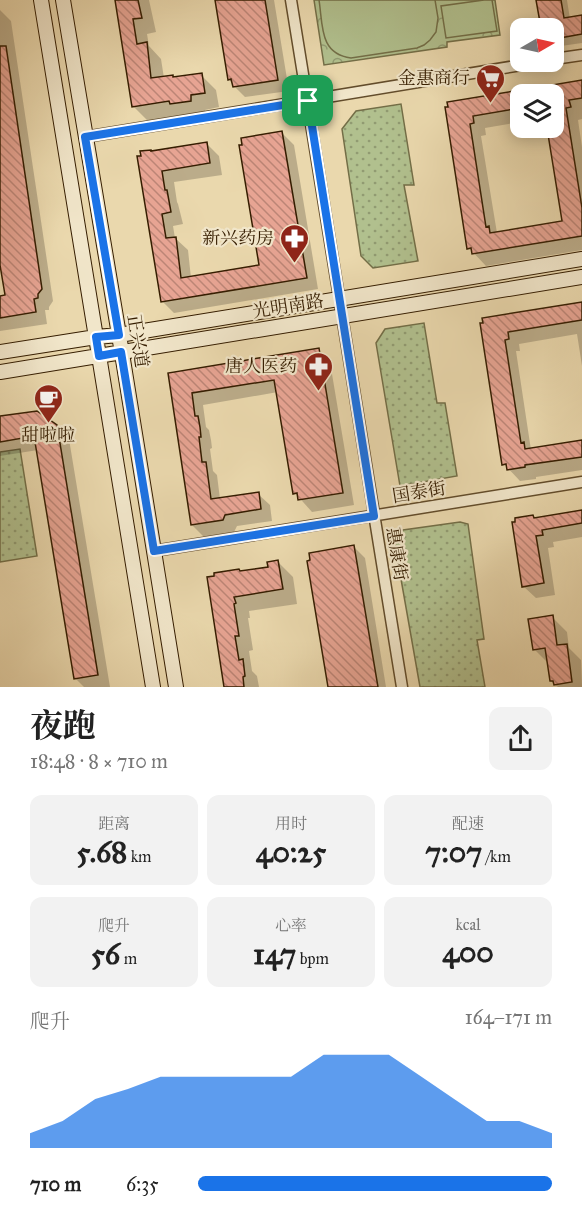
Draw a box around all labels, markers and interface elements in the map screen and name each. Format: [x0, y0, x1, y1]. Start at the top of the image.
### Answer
north arrow [510, 18, 564, 72]
map controls [510, 18, 564, 138]
supermarket icon: 金惠商行 [475, 62, 507, 104]
place label: 金惠商行 [398, 67, 470, 89]
pin [282, 75, 333, 126]
icon: arrive [291, 84, 324, 117]
button: layers [510, 84, 564, 138]
pharmacy icon: 新兴药房 [279, 222, 311, 264]
place label: 新兴药房 [202, 227, 274, 249]
street label: 光明南路 [251, 290, 325, 322]
street label: 正兴道 [123, 313, 153, 369]
pharmacy icon: 唐人医药 [302, 350, 334, 392]
place label: 唐人医药 [225, 355, 297, 377]
cafe icon: 甜啦啦 [32, 382, 64, 424]
place label: 甜啦啦 [21, 424, 75, 446]
street label: 国泰街 [391, 477, 447, 507]
street label: 惠康街 [382, 526, 412, 582]
text: 夜跑 [30, 706, 96, 746]
button: share [489, 707, 552, 770]
text: 18:48 · 8 × 710 m [30, 749, 168, 773]
text: 距离 [98, 814, 130, 833]
text: 用时 [275, 814, 307, 833]
text: 配速 [452, 814, 484, 833]
text: 5.68 [76, 834, 127, 870]
text: 40:25 [256, 834, 326, 870]
text: 7:07 [425, 834, 482, 870]
text: km [127, 847, 152, 866]
text: /km [482, 847, 511, 866]
text: kcal [455, 915, 481, 934]
text: 爬升 [98, 916, 130, 935]
text: 心率 [275, 916, 307, 935]
text: 400 [442, 934, 494, 970]
text: 56 [91, 936, 120, 972]
text: 147 [253, 936, 296, 972]
text: m [120, 949, 137, 968]
text: bpm [296, 949, 329, 968]
text: 164–171 m [465, 1005, 552, 1029]
text: 爬升 [30, 1009, 70, 1033]
text: 710 m [30, 1172, 81, 1196]
text: 6:35 [126, 1172, 159, 1196]

